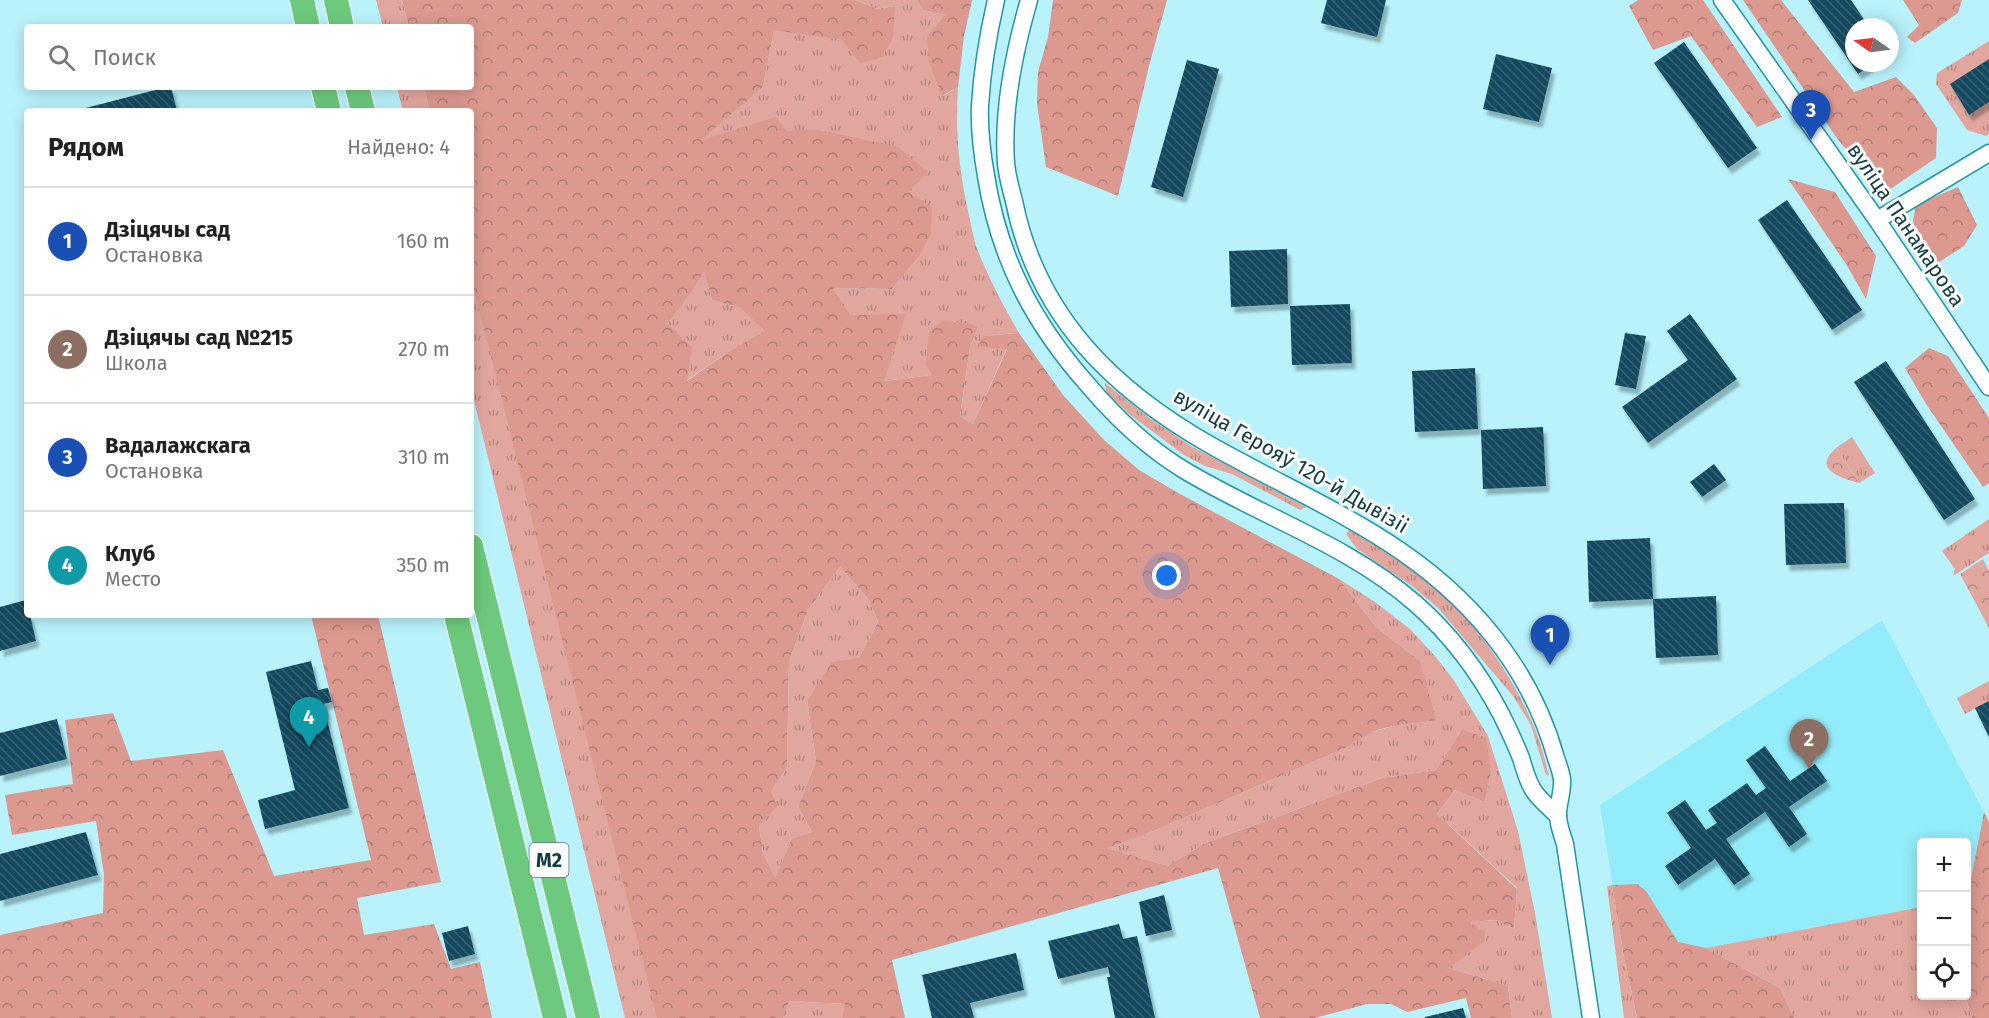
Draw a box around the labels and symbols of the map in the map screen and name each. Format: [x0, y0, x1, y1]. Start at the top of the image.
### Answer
north arrow [1845, 18, 1899, 72]
pin: 3 [1792, 90, 1830, 140]
street label: вуліца Панамарова [1842, 138, 1970, 312]
street label: вуліца Герояў 120-й Дывізіі [1169, 383, 1413, 539]
your location [1152, 561, 1181, 590]
pin: 1 [1530, 616, 1570, 665]
pin: 4 [290, 698, 328, 747]
pin: 2 [1790, 720, 1828, 769]
road number: М2 [530, 843, 568, 877]

